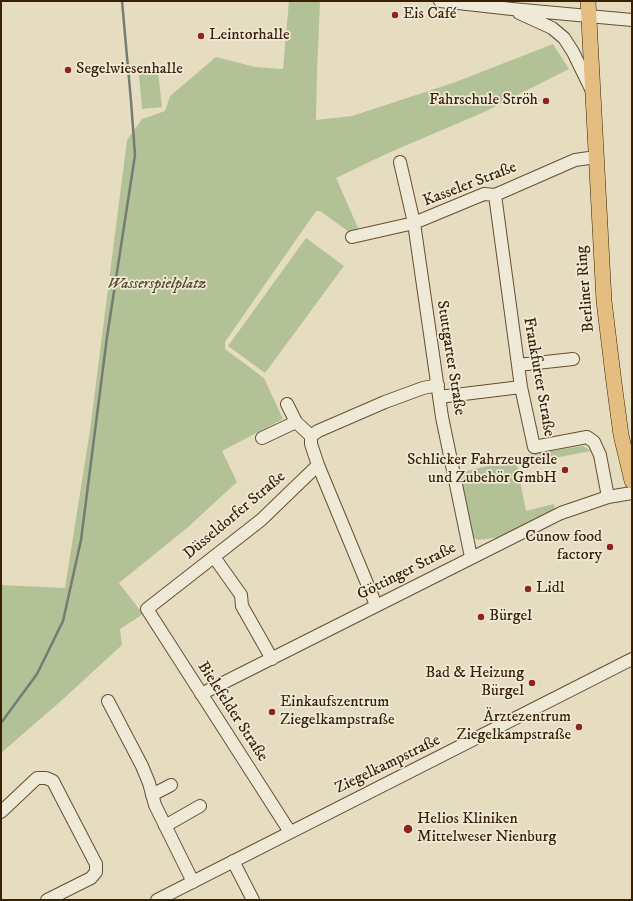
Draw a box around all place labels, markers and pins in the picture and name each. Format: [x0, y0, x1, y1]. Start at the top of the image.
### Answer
place label: Eis Café [403, 5, 456, 25]
marker: Eis Café [390, 10, 400, 20]
place label: Leintorhalle [209, 26, 290, 46]
marker: Leintorhalle [196, 31, 206, 41]
place label: Segelwiesenhalle [76, 60, 183, 80]
marker: Segelwiesenhalle [63, 65, 73, 75]
place label: Fahrschule Ströh [429, 91, 538, 111]
marker: Fahrschule Ströh [541, 96, 551, 106]
place label: Schlicker Fahrzeugteile und Zubehör GmbH [407, 451, 557, 489]
marker: Schlicker Fahrzeugteile und Zubehör GmbH [560, 465, 570, 475]
place label: Cunow food factory [525, 528, 602, 566]
marker: Cunow food factory [605, 542, 615, 552]
place label: Lidl [536, 579, 564, 599]
marker: Lidl [523, 584, 533, 594]
place label: Bürgel [489, 607, 532, 627]
marker: Bürgel [476, 612, 486, 622]
place label: Bad & Heizung Bürgel [425, 664, 524, 702]
marker: Bad & Heizung Bürgel [527, 678, 537, 688]
place label: Einkaufszentrum Ziegelkampstraße [280, 693, 395, 731]
marker: Einkaufszentrum Ziegelkampstraße [267, 707, 277, 717]
place label: Ärztezentrum Ziegelkampstraße [456, 708, 571, 746]
marker: Ärztezentrum Ziegelkampstraße [574, 722, 584, 732]
place label: Helios Kliniken Mittelweser Nienburg [417, 810, 556, 848]
marker: Helios Kliniken Mittelweser Nienburg [402, 823, 414, 835]

